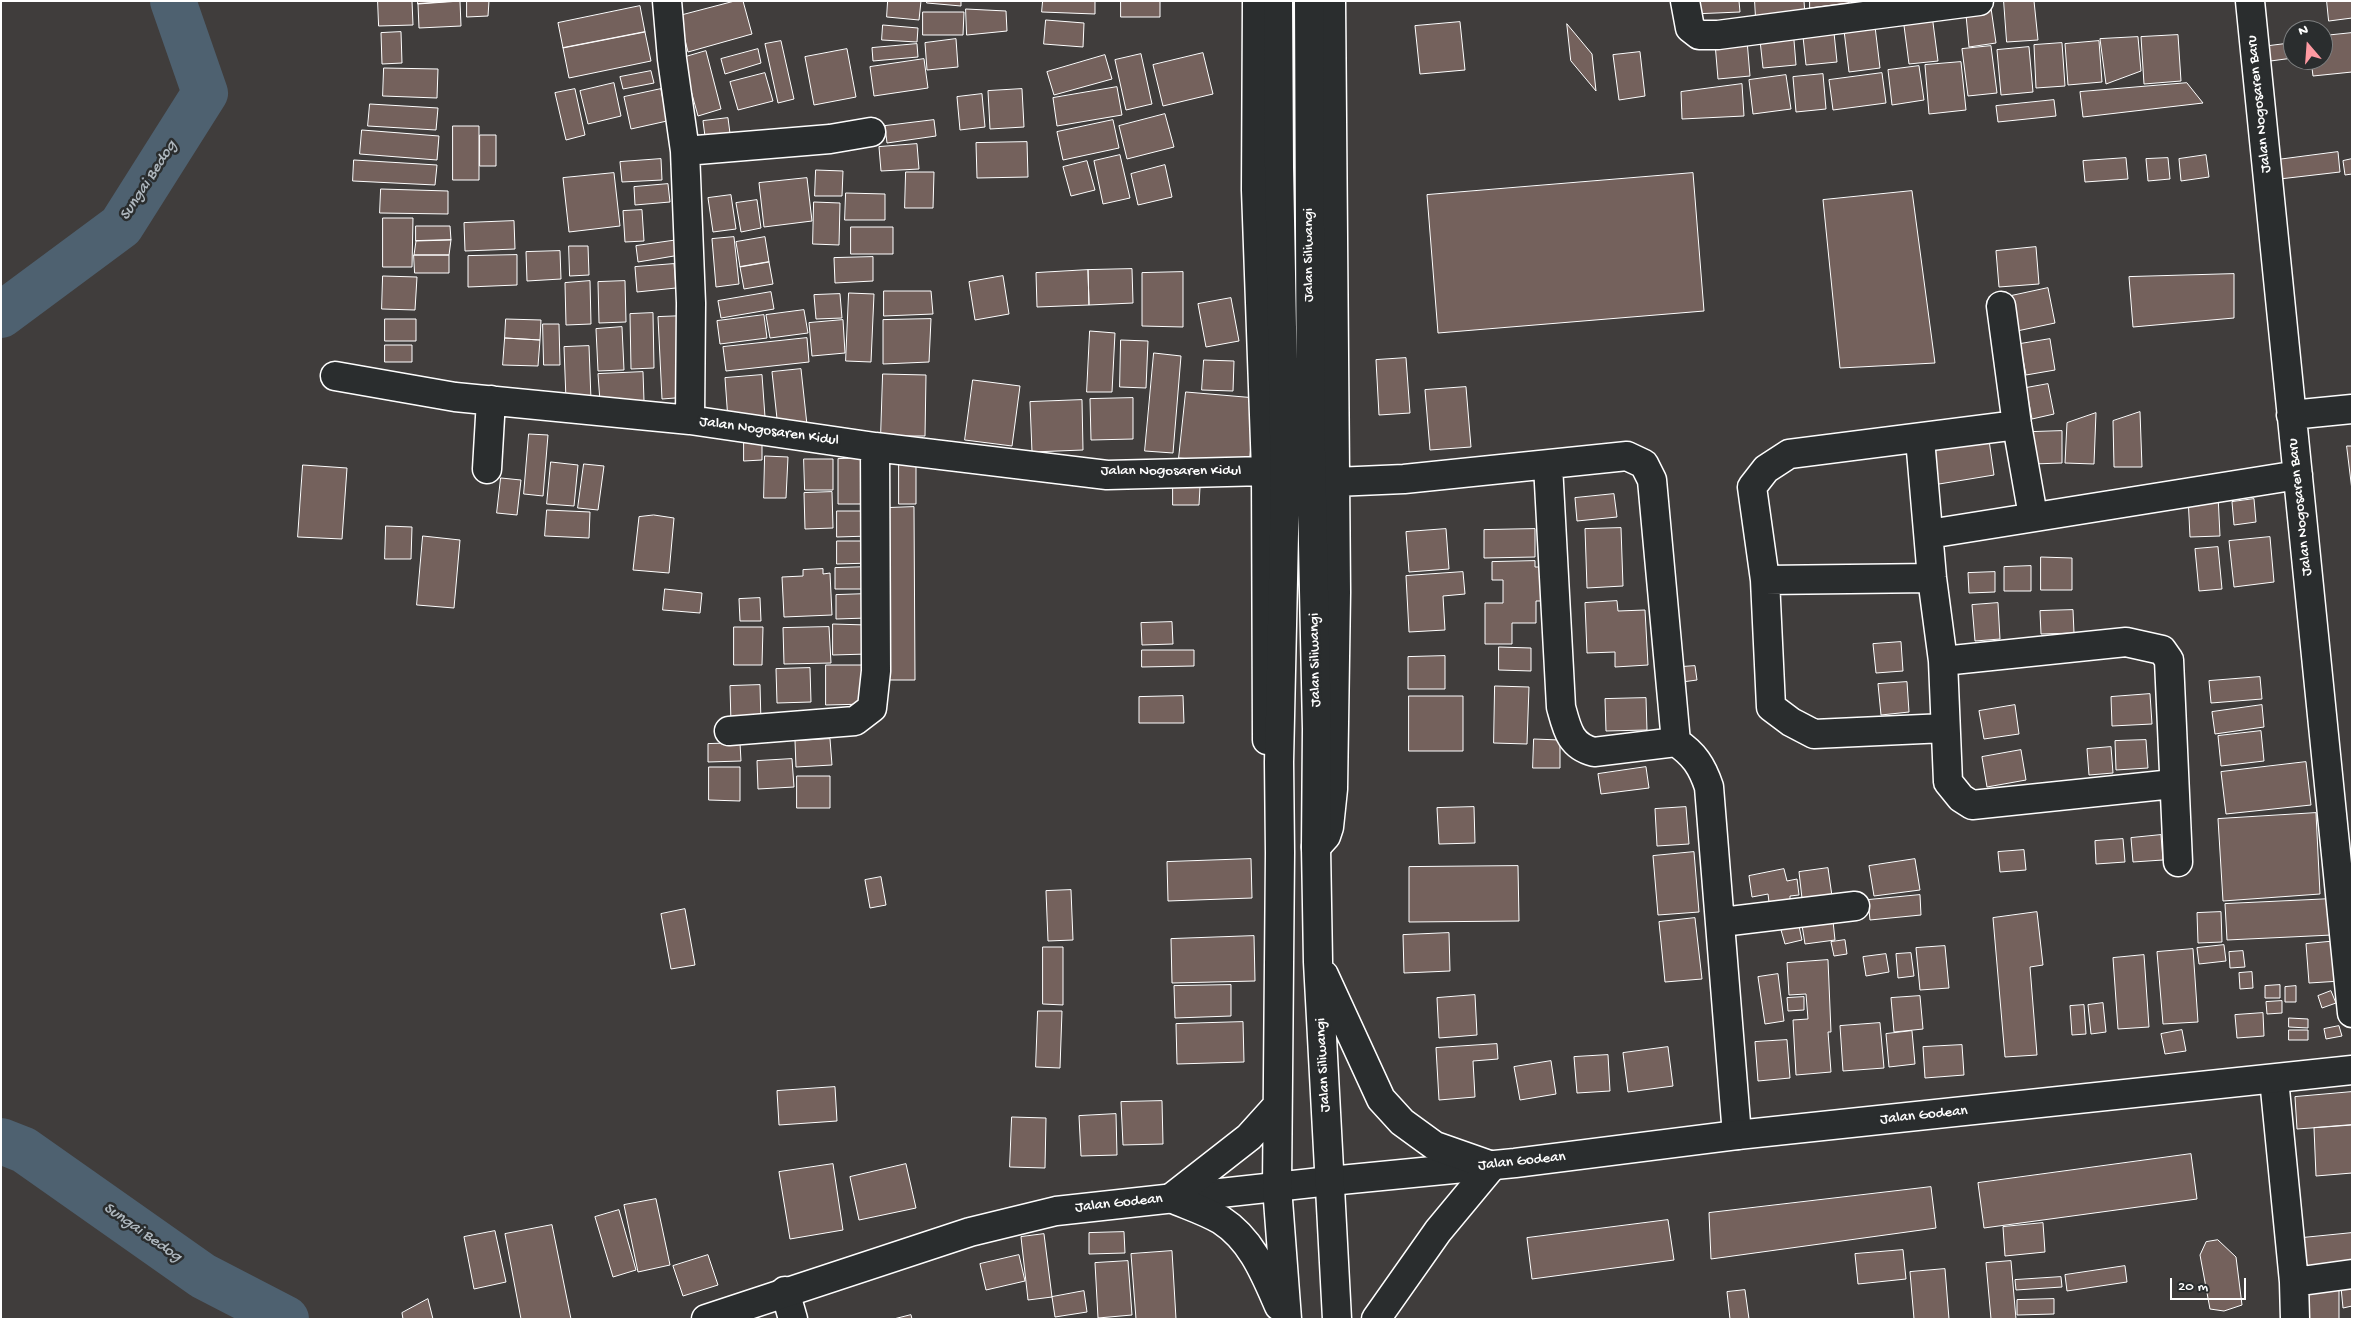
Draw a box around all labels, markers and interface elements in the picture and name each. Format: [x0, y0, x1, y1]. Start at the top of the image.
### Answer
north arrow [2283, 20, 2333, 70]
text: N [2297, 22, 2310, 41]
street label: Jalan Nogosaren Baru [2244, 34, 2276, 174]
water label: Sungai Bedog [116, 138, 182, 224]
street label: Jalan Siliwangi [1301, 208, 1319, 302]
street label: Jalan Nogosaren Kidul [698, 413, 840, 451]
street label: Jalan Nogosaren Baru [2285, 437, 2317, 577]
street label: Jalan Nogosaren Kidul [1101, 463, 1241, 481]
street label: Jalan Siliwangi [1306, 613, 1326, 707]
street label: Jalan Siliwangi [1313, 1017, 1335, 1113]
street label: Jalan Godean [1879, 1102, 1969, 1130]
street label: Jalan Godean [1477, 1148, 1567, 1176]
street label: Jalan Godean [1074, 1190, 1164, 1218]
water label: Sungai Bedog [99, 1199, 185, 1267]
scale bar [2173, 1268, 2249, 1300]
text: 20 m [2178, 1278, 2208, 1296]

